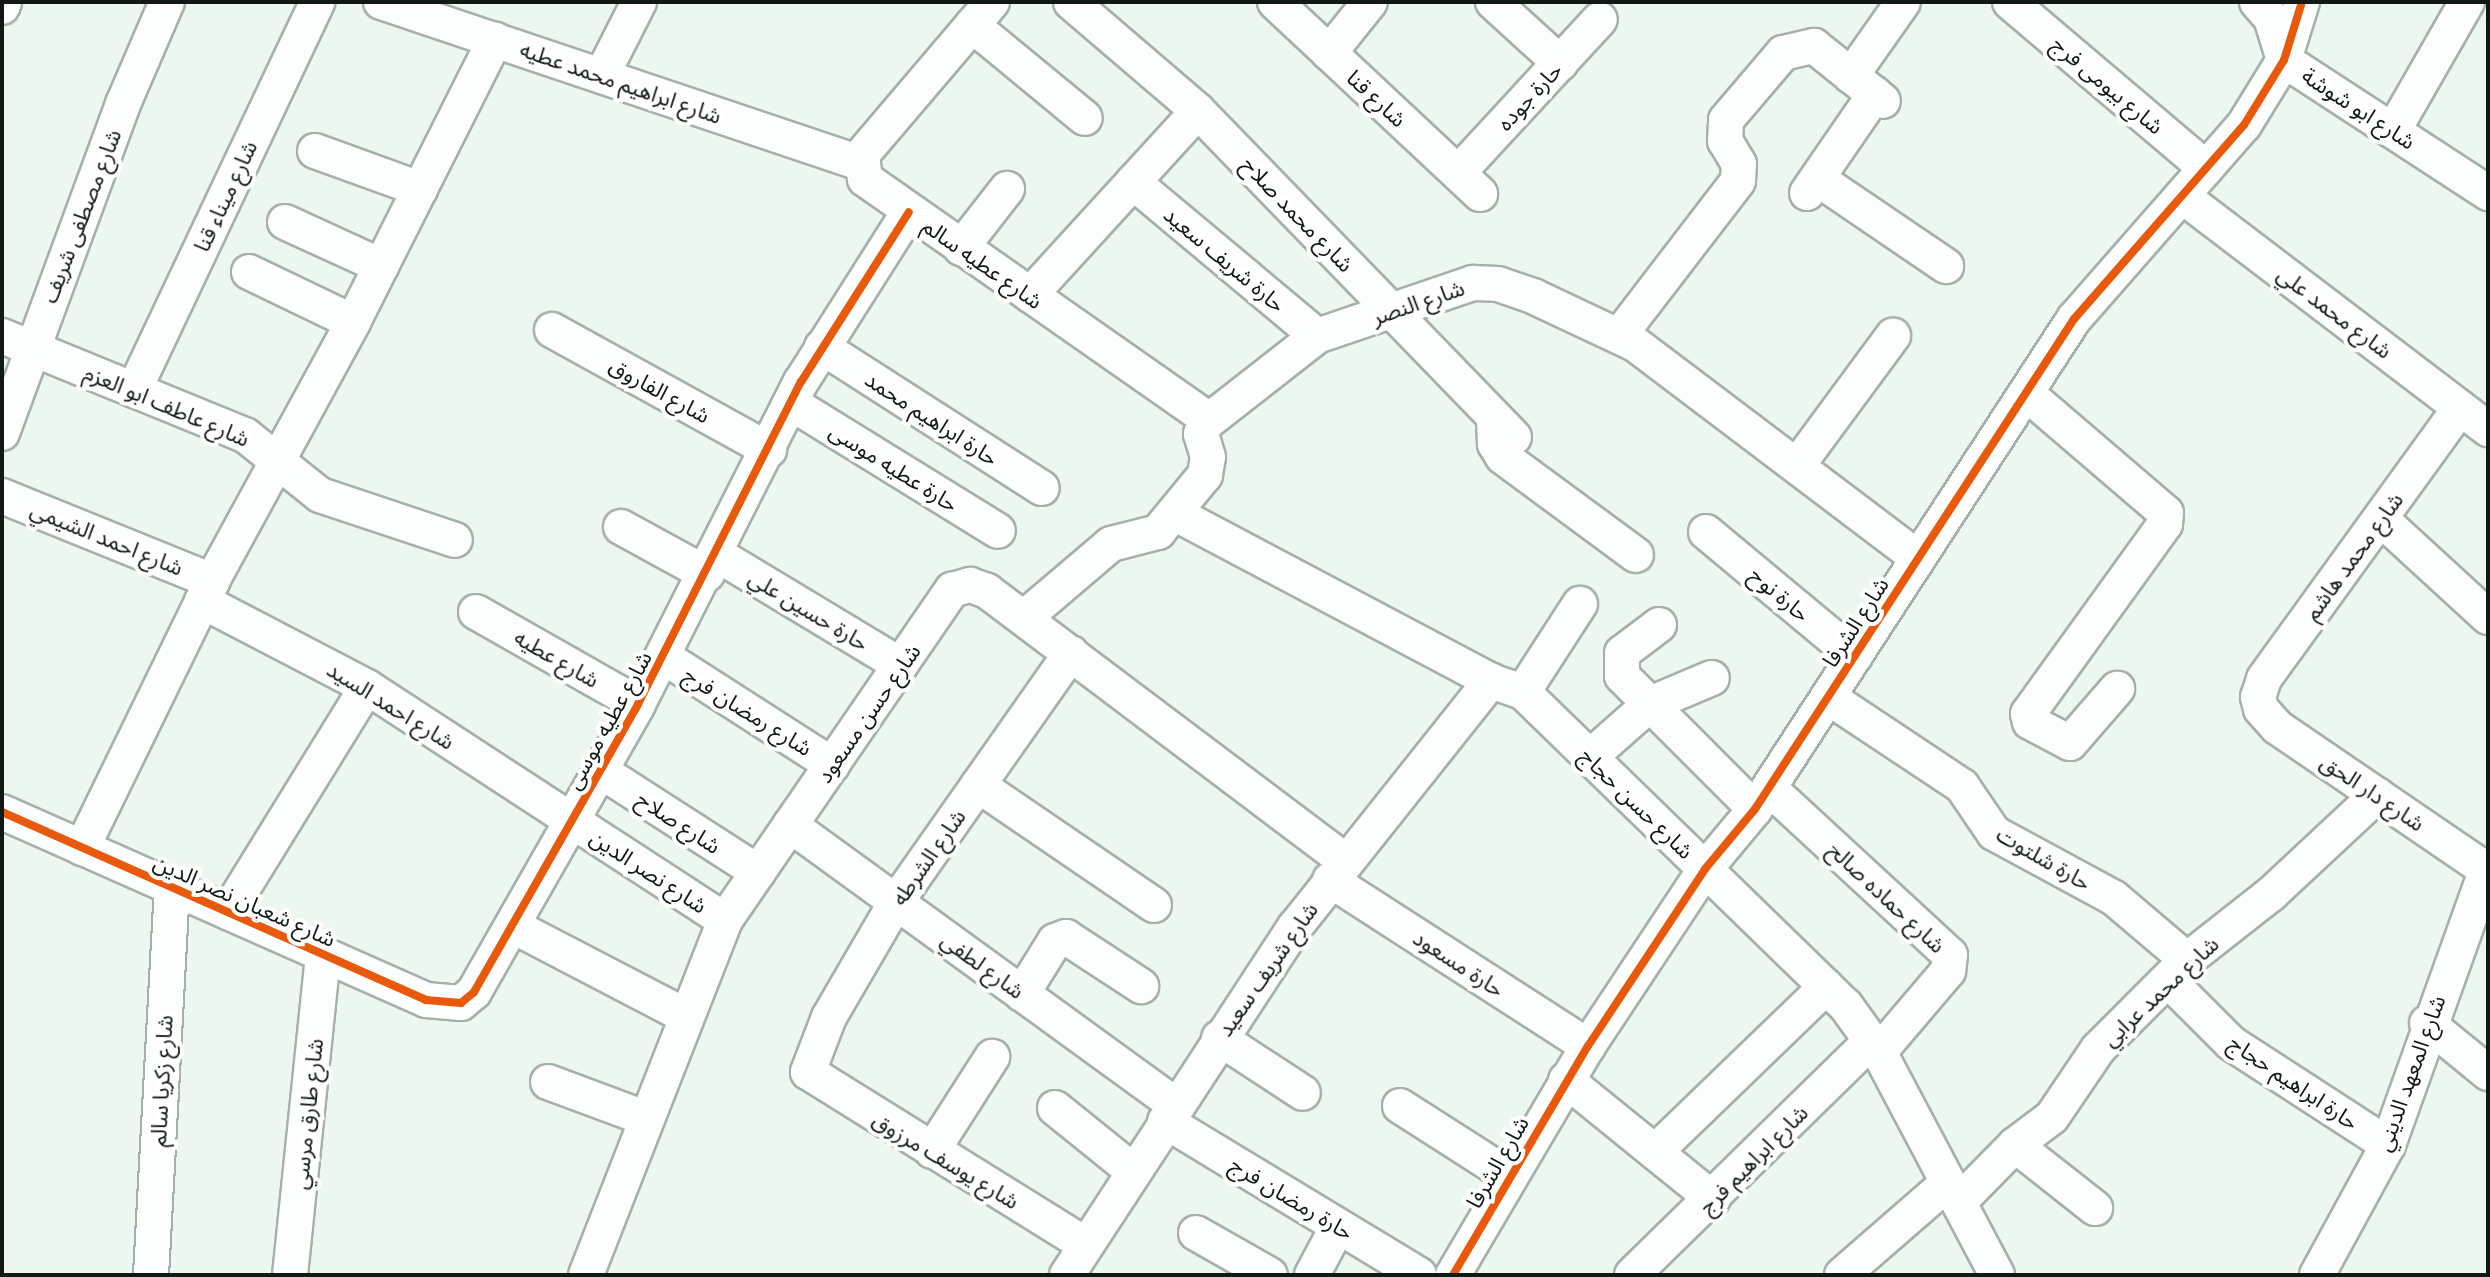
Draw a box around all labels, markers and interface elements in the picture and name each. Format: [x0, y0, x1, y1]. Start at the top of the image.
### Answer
street label: شارع بيومى فرج [2047, 31, 2169, 139]
street label: شارع ابراهيم محمد عطيه [517, 35, 725, 129]
street label: حارة جوده [1491, 57, 1567, 135]
street label: شارع ابو شوشة [2297, 62, 2421, 154]
street label: شارع قنا [1342, 64, 1412, 132]
street label: شارع مصطفى شريف [36, 125, 126, 307]
street label: شارع ميناء قنا [188, 136, 262, 256]
street label: شارع محمد صلاح [1236, 151, 1360, 277]
street label: حارة شريف سعيد [1159, 201, 1291, 317]
street label: شارع عطيه سالم [918, 212, 1048, 314]
street label: شارع محمد علي [2272, 260, 2398, 364]
street label: شارع النصر [1368, 274, 1468, 330]
street label: شارع الفاروق [605, 352, 715, 428]
street label: شارع عاطف ابو العزم [80, 358, 254, 452]
street label: حارة ابراهيم محمد [861, 365, 1003, 471]
street label: حارة عطيه موسى [825, 417, 963, 517]
street label: شارع محمد هاشم [2298, 487, 2408, 625]
street label: شارع احمد الشيمي [27, 495, 187, 581]
street label: حارة نوح [1744, 561, 1816, 627]
street label: حارة حسين علي [744, 564, 874, 656]
street label: شارع الشرفا [1816, 572, 1894, 672]
street label: شارع عطيه [510, 623, 604, 693]
street label: شارع حسن مسعود [810, 639, 926, 787]
street label: شارع عطيه موسى [559, 646, 657, 794]
street label: شارع احمد السيد [322, 655, 460, 755]
street label: شارع رمضان فرج [679, 661, 817, 761]
street label: شارع حسن حجاج [1575, 742, 1699, 864]
street label: شارع دار الحق [2316, 748, 2430, 836]
street label: شارع صلاح [632, 785, 726, 859]
street label: شارع الشرطه [885, 804, 971, 910]
street label: حارة شلتوت [1992, 820, 2096, 896]
street label: شارع نصر الدين [586, 824, 712, 918]
street label: شارع حماده صالح [1823, 836, 1951, 958]
street label: شارع شعبان نصر الدين [150, 848, 340, 952]
street label: شارع شريف سعيد [1211, 897, 1323, 1041]
street label: حارة مسعود [1409, 924, 1509, 1002]
street label: شارع لطفي [936, 926, 1030, 1004]
street label: شارع محمد عرابي [2096, 930, 2224, 1052]
street label: شارع المعهد الديني [2370, 991, 2450, 1155]
street label: شارع زكريا سالم [144, 1014, 178, 1148]
street label: حارة ابراهيم حجاج [2224, 1029, 2364, 1135]
street label: شارع طارق مرسي [286, 1037, 328, 1191]
street label: شارع ابراهيم فرج [1693, 1099, 1813, 1219]
street label: شارع يوسف مرزوق [868, 1106, 1024, 1214]
street label: شارع الشرفا [1460, 1111, 1534, 1213]
street label: حارة رمضان فرج [1226, 1151, 1358, 1245]

